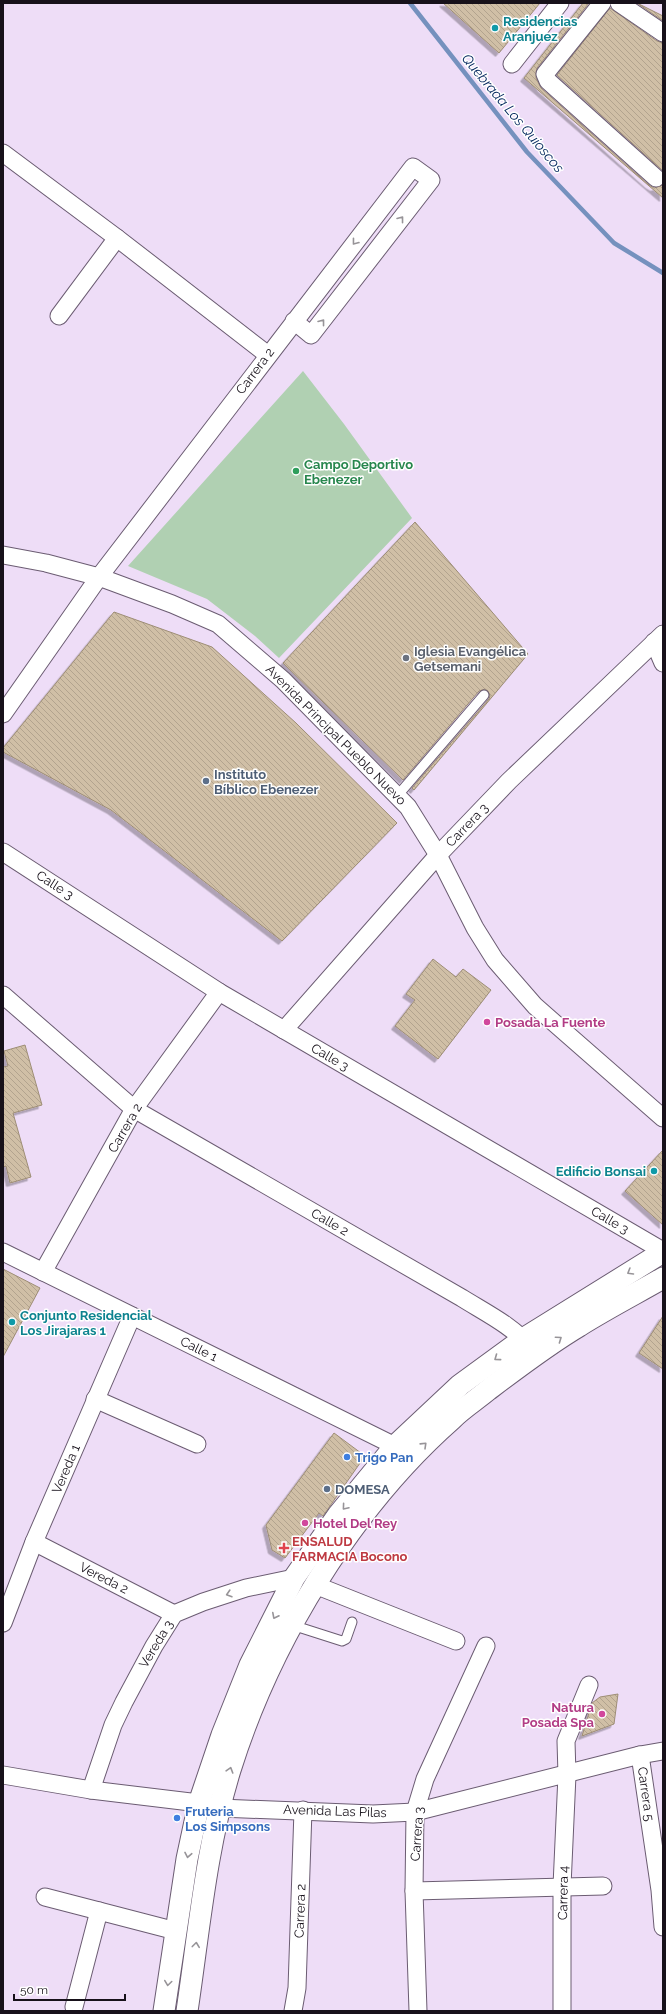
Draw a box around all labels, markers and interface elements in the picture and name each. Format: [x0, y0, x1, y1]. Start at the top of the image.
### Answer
place label: Residencias Aranjuez [503, 14, 578, 44]
marker: Residencias Aranjuez [490, 23, 500, 33]
water label: Quebrada Los Quioscos [459, 50, 568, 176]
one-way arrow [396, 216, 403, 223]
one-way arrow [353, 237, 360, 244]
one-way arrow [317, 319, 324, 326]
street label: Carrera 2 [233, 345, 277, 397]
place label: Campo Deportivo Ebenezer [304, 457, 413, 487]
marker: Campo Deportivo Ebenezer [291, 466, 301, 476]
place label: Iglesia Evangélica Getsemani [414, 644, 527, 674]
marker: Iglesia Evangélica Getsemani [401, 653, 411, 663]
street label: Avenida Principal Pueblo Nuevo [263, 662, 409, 808]
place label: Instituto Bíblico Ebenezer [214, 767, 319, 797]
marker: Instituto Bíblico Ebenezer [201, 776, 211, 786]
street label: Carrera 3 [443, 800, 491, 850]
street label: Calle 3 [34, 868, 76, 902]
place label: Posada La Fuente [495, 1015, 606, 1030]
marker: Posada La Fuente [482, 1017, 492, 1027]
street label: Calle 3 [309, 1040, 352, 1074]
street label: Carrera 2 [105, 1101, 145, 1155]
place label: Edificio Bonsai [556, 1164, 646, 1179]
marker: Edificio Bonsai [649, 1166, 659, 1176]
street label: Calle 3 [589, 1203, 632, 1237]
street label: Calle 2 [309, 1205, 352, 1239]
one-way arrow [627, 1267, 634, 1275]
place label: Conjunto Residencial Los Jirajaras 1 [20, 1308, 153, 1338]
marker: Conjunto Residencial Los Jirajaras 1 [7, 1317, 17, 1327]
street label: Calle 1 [178, 1334, 220, 1365]
one-way arrow [555, 1337, 562, 1344]
one-way arrow [494, 1353, 501, 1361]
street label: Vereda 1 [49, 1442, 83, 1496]
one-way arrow [419, 1442, 427, 1450]
place label: Trigo Pan [355, 1450, 413, 1465]
marker: Trigo Pan [342, 1452, 352, 1462]
place label: DOMESA [335, 1482, 390, 1497]
marker: DOMESA [322, 1484, 332, 1494]
one-way arrow [342, 1502, 349, 1509]
place label: Hotel Del Rey [313, 1516, 397, 1531]
marker: Hotel Del Rey [300, 1518, 310, 1528]
place label: ENSALUD FARMACIA Bocono [292, 1534, 408, 1564]
marker: ENSALUD FARMACIA Bocono [279, 1543, 289, 1553]
street label: Vereda 2 [77, 1559, 131, 1597]
one-way arrow [225, 1589, 232, 1598]
one-way arrow [272, 1612, 279, 1619]
street label: Vereda 3 [136, 1617, 176, 1671]
place label: Natura Posada Spa [522, 1700, 595, 1730]
marker: Natura Posada Spa [597, 1709, 607, 1719]
street label: Carrera 5 [635, 1766, 657, 1822]
one-way arrow [225, 1767, 234, 1774]
street label: Avenida Las Pilas [283, 1802, 387, 1820]
place label: Fruteria Los Simpsons [185, 1804, 271, 1834]
street label: Carrera 3 [408, 1806, 426, 1862]
marker: Fruteria Los Simpsons [172, 1813, 182, 1823]
one-way arrow [185, 1852, 193, 1858]
street label: Carrera 4 [555, 1866, 571, 1920]
street label: Carrera 2 [292, 1883, 308, 1938]
one-way arrow [191, 1942, 200, 1948]
scale bar [14, 1976, 125, 2002]
one-way arrow [164, 1980, 173, 1986]
text: 50 m [20, 1983, 48, 1997]

